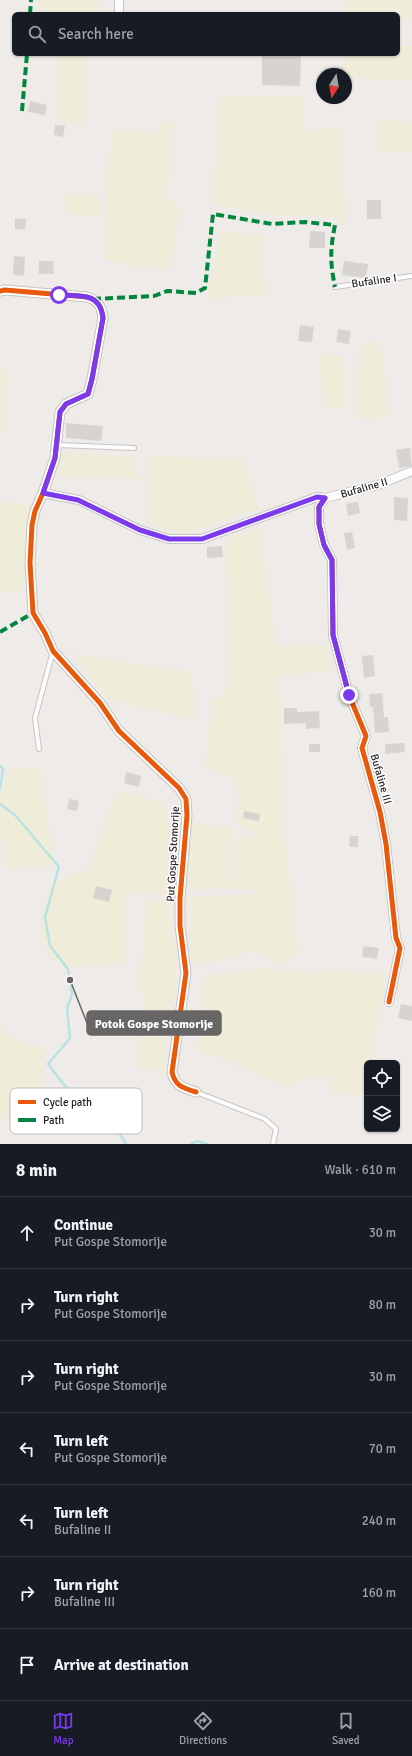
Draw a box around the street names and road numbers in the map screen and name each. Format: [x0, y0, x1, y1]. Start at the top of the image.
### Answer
street label: Bufaline I [351, 271, 397, 291]
street label: Bufaline II [339, 475, 389, 501]
street label: Bufaline III [368, 752, 394, 806]
street label: Put Gospe Stomorije [164, 806, 182, 902]

